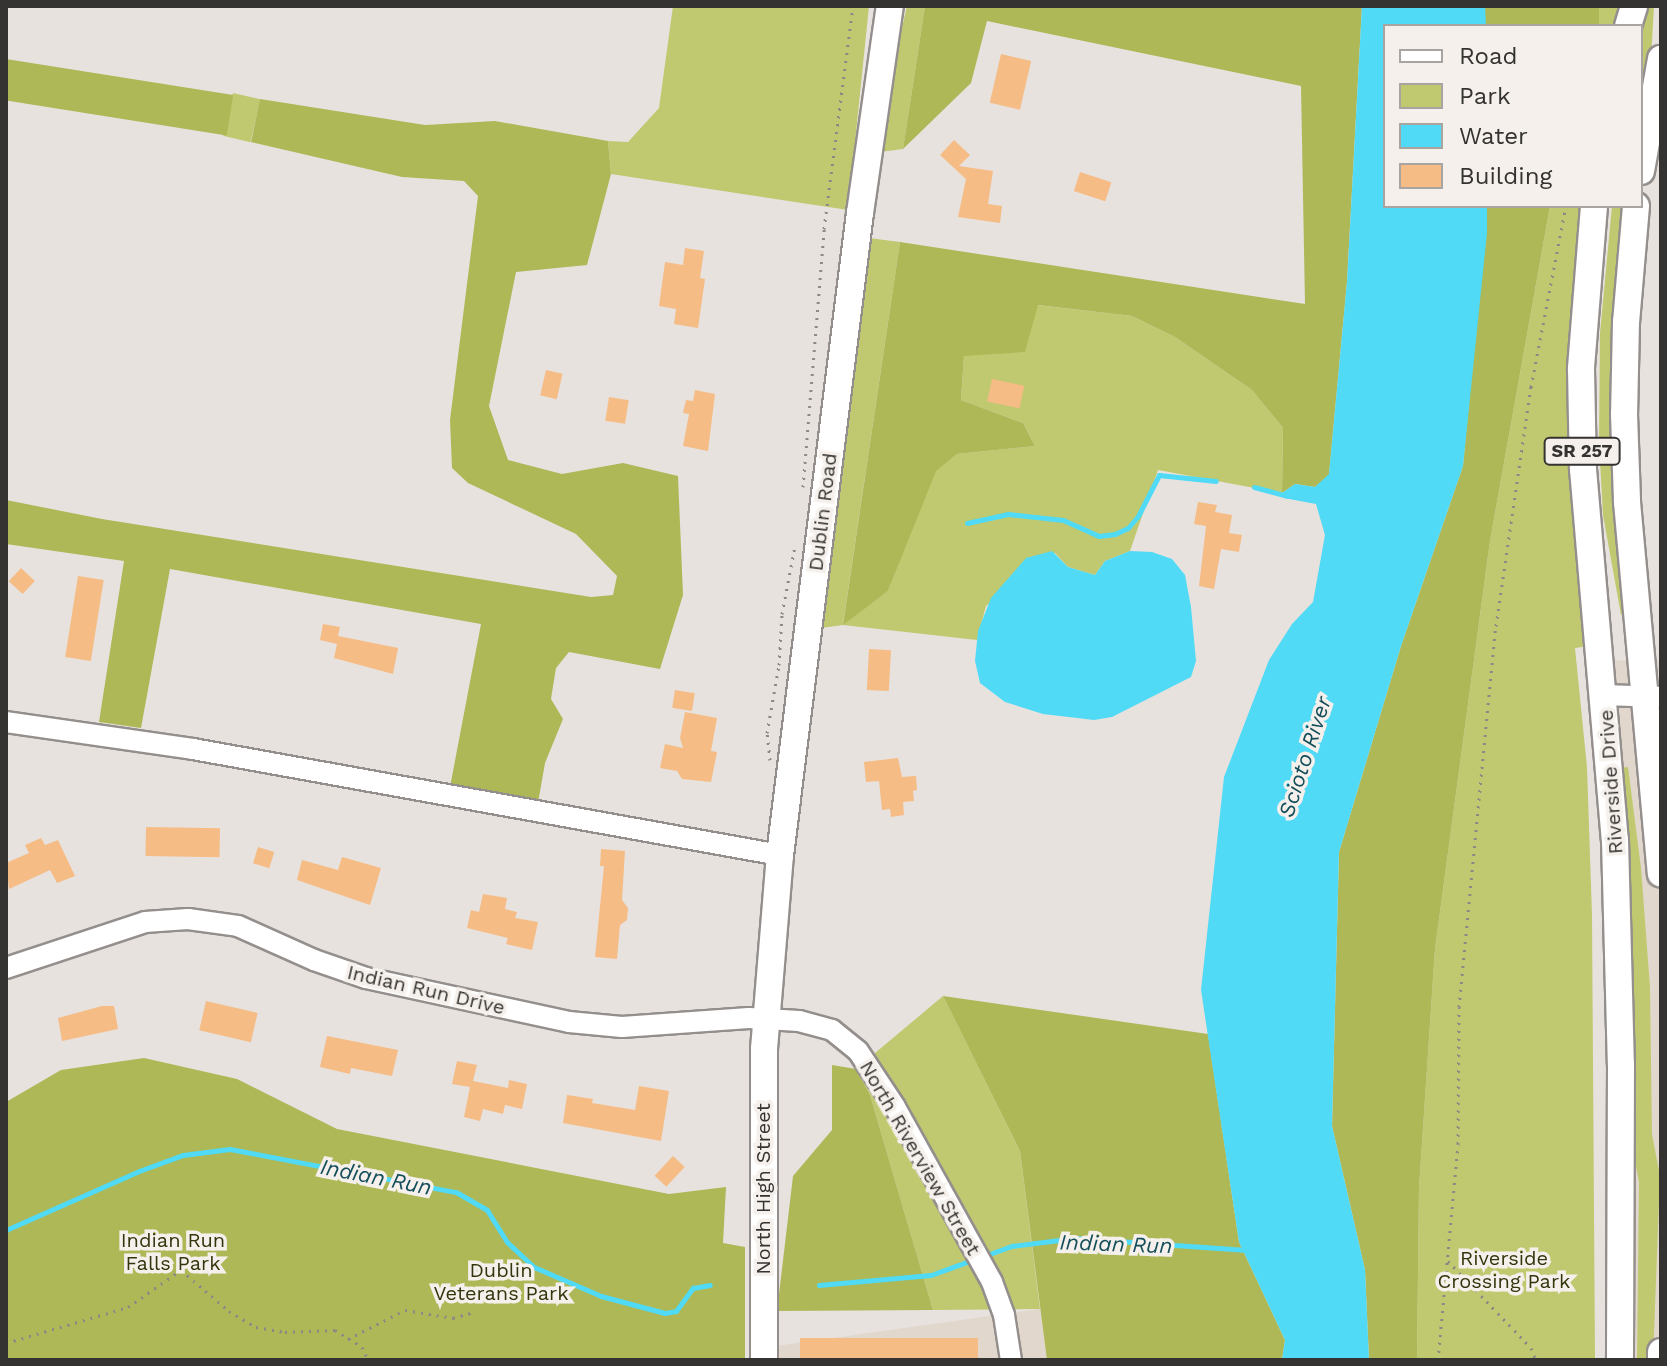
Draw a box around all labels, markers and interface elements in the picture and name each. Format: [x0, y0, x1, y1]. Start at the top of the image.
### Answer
legend [1383, 24, 1643, 208]
text: Road [1459, 42, 1518, 70]
text: Park [1459, 82, 1511, 110]
text: Water [1459, 122, 1528, 150]
text: Building [1459, 162, 1552, 190]
road number: SR 257 [1542, 437, 1622, 465]
street label: Dublin Road [804, 452, 842, 572]
water label: Scioto River [1273, 693, 1337, 821]
street label: Riverside Drive [1594, 709, 1628, 855]
street label: Indian Run Drive [345, 960, 507, 1020]
street label: North Riverview Street [854, 1056, 986, 1260]
street label: North High Street [751, 1103, 775, 1275]
water label: Indian Run [318, 1153, 434, 1201]
park label: Indian Run Falls Park [121, 1229, 225, 1276]
water label: Indian Run [1059, 1229, 1173, 1259]
park label: Riverside Crossing Park [1438, 1247, 1570, 1294]
park label: Dublin Veterans Park [433, 1259, 569, 1306]

